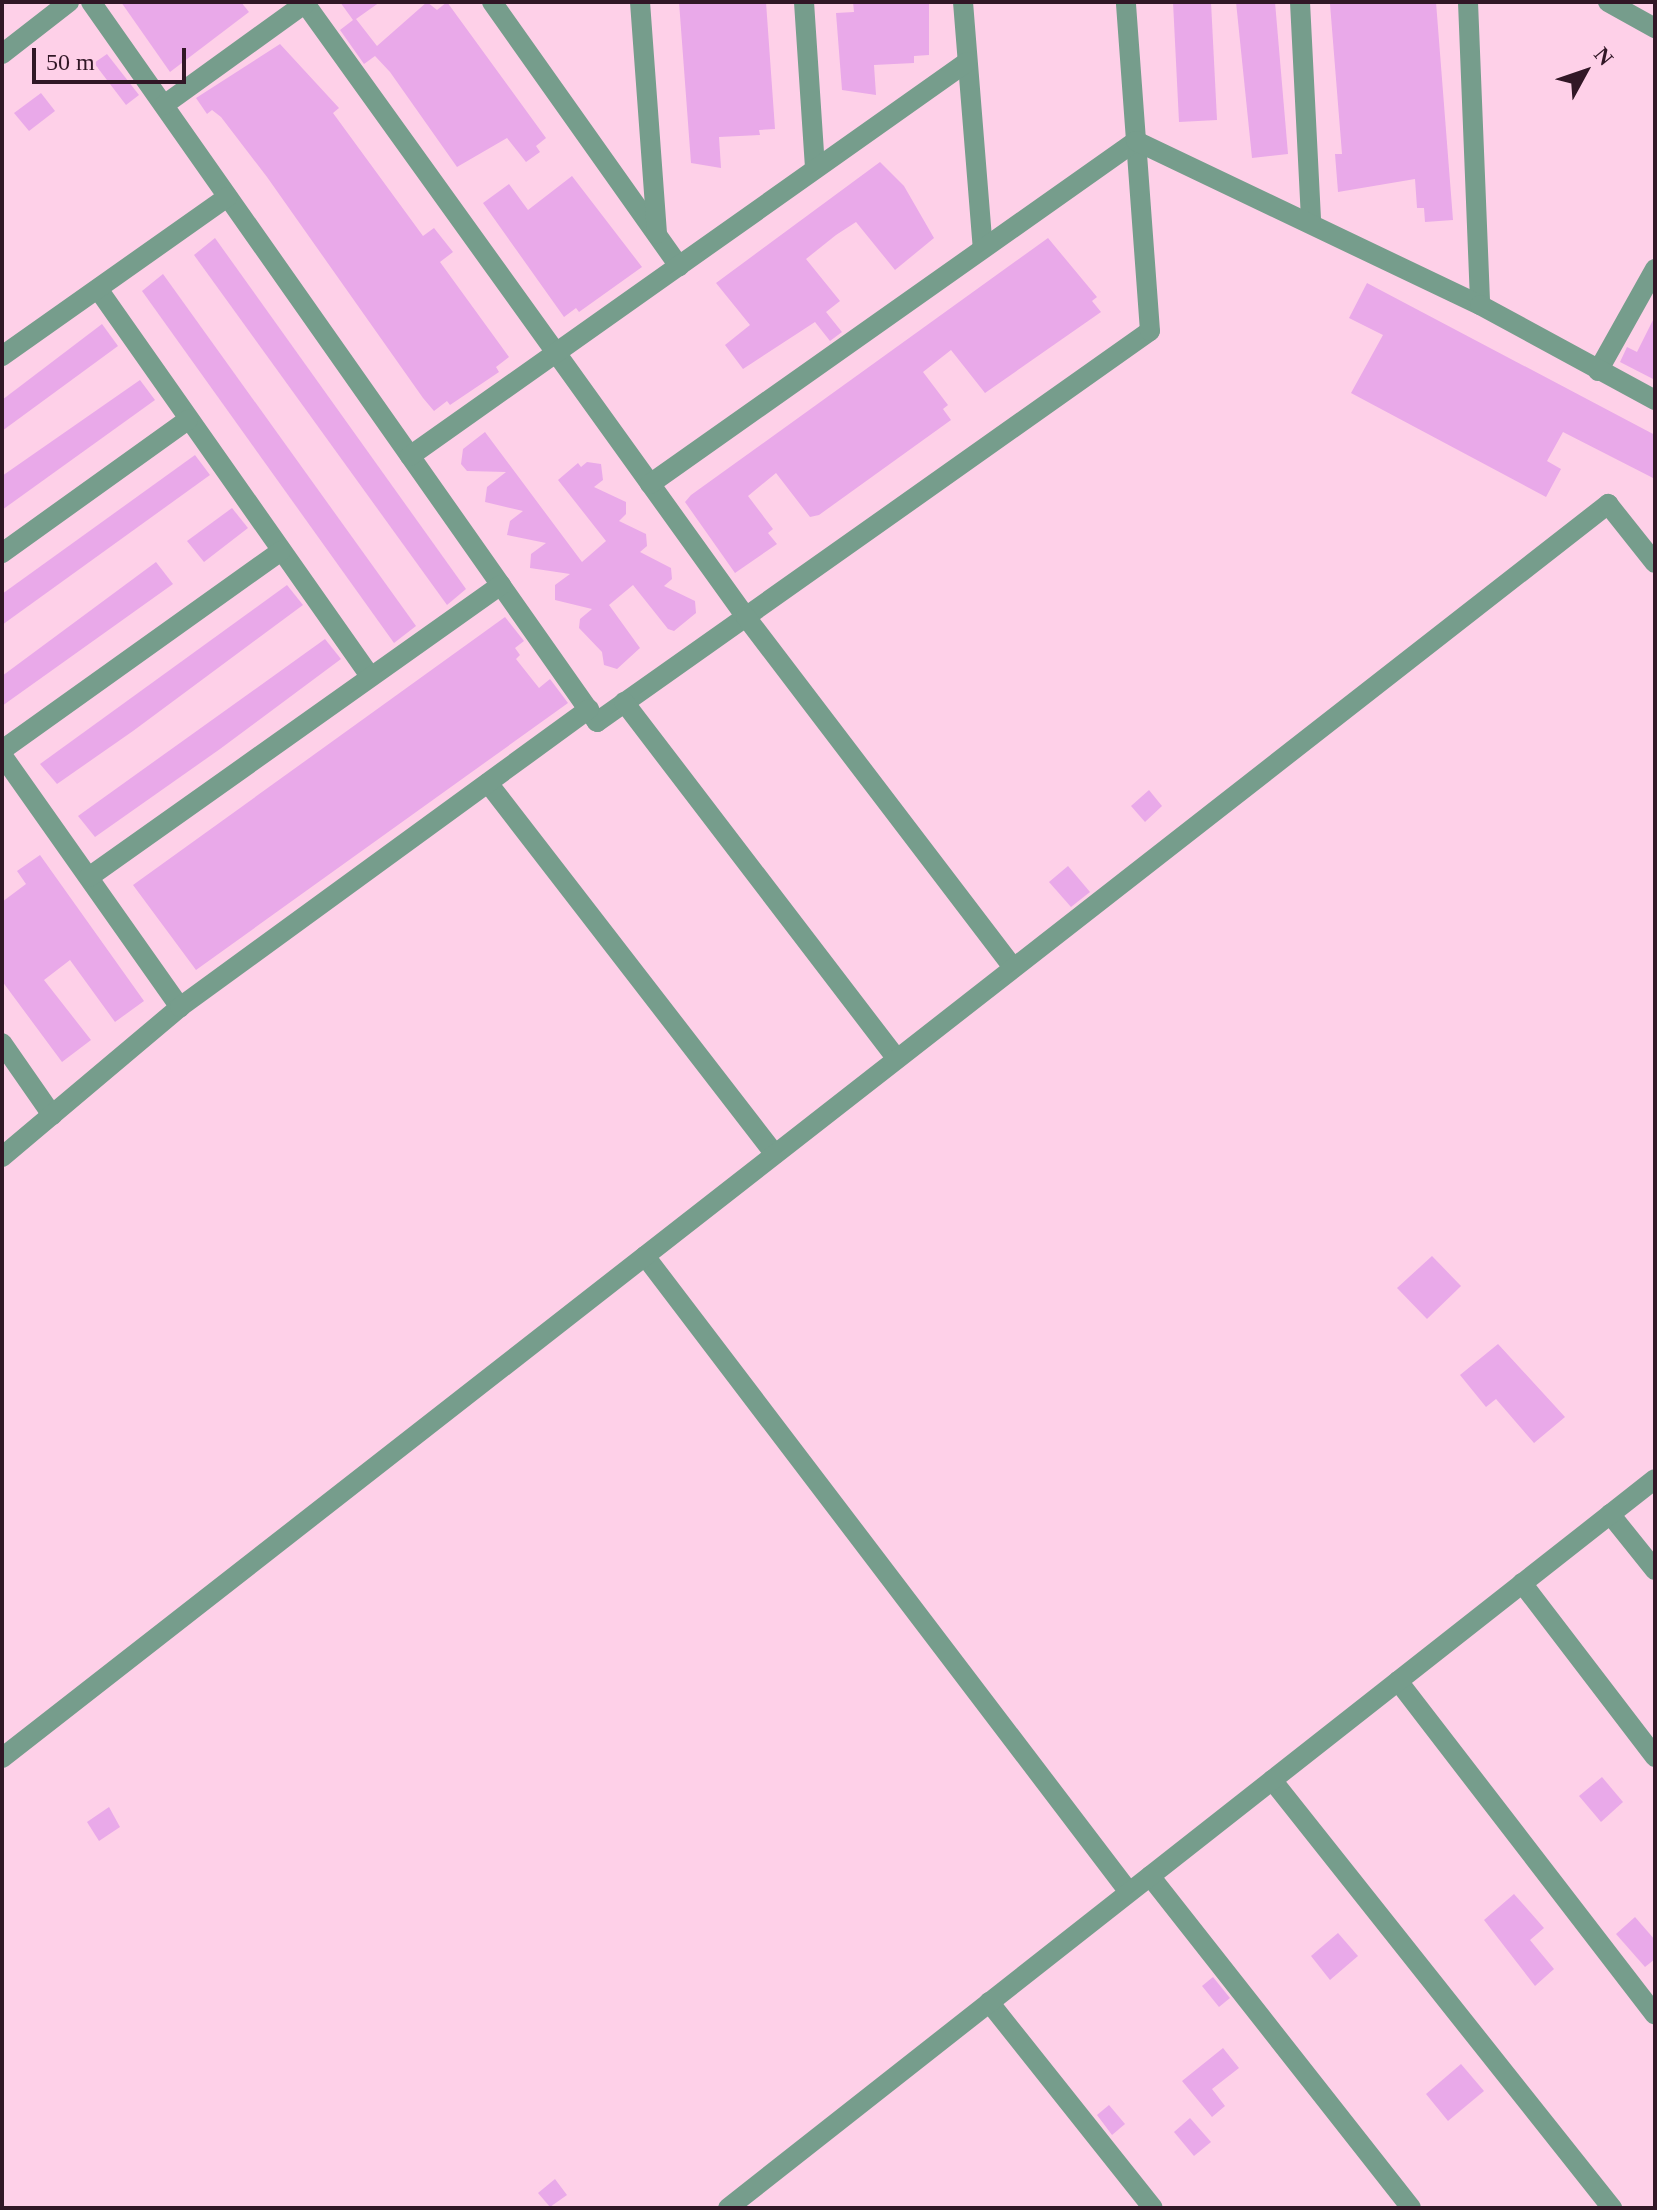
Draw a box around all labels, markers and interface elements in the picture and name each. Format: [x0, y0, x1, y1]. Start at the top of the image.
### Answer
scale bar [36, 32, 190, 82]
north arrow [1545, 32, 1625, 112]
text: N [1589, 42, 1618, 70]
text: 50 m [46, 49, 95, 75]

